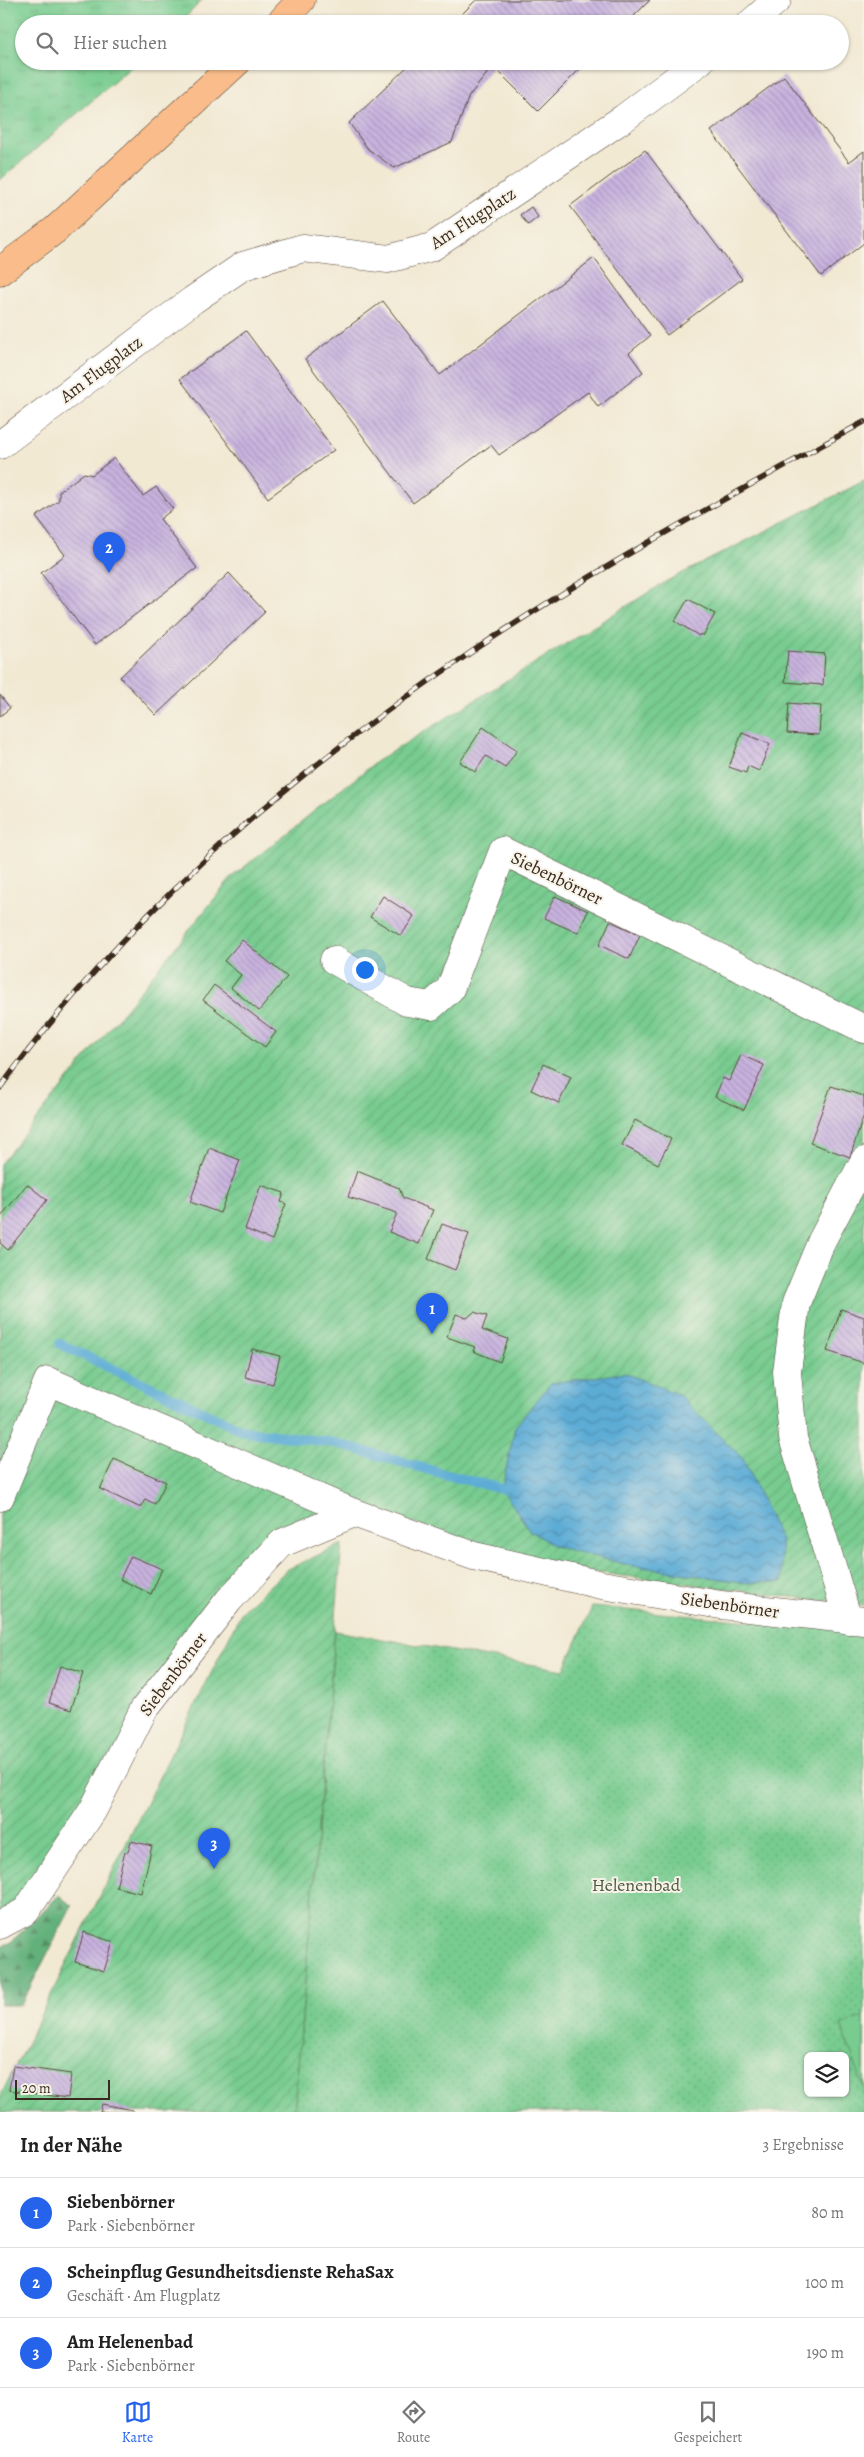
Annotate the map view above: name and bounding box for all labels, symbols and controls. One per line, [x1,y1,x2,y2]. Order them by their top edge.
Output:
search box [15,15,849,70]
icon: search [33,29,61,57]
text: Hier suchen [73,30,167,56]
street label: Am Flugplatz [425,181,520,255]
street label: Am Flugplatz [54,330,147,409]
pin: 2 [93,532,125,573]
street label: Siebenbörner [507,845,607,911]
your location [352,957,378,983]
pin: 1 [416,1293,448,1334]
street label: Siebenbörner [679,1586,781,1624]
street label: Siebenbörner [134,1627,213,1721]
pin: 3 [198,1828,230,1869]
park label: Helenenbad [592,1873,681,1897]
map controls [804,2052,849,2097]
button: layers [804,2052,849,2097]
scale bar [15,2077,110,2100]
text: 20 m [22,2079,51,2098]
text: In der Nähe [20,2131,122,2159]
text: 3 Ergebnisse [762,2134,844,2156]
text: Siebenbörner [67,2189,175,2215]
text: 1 [33,2202,39,2224]
text: 80 m [811,2202,844,2224]
text: Park · Siebenbörner [67,2215,195,2237]
text: Scheinpflug Gesundheitsdienste RehaSax [67,2259,394,2285]
text: 2 [32,2272,40,2294]
text: 100 m [805,2272,844,2294]
text: Geschäft · Am Flugplatz [67,2285,220,2307]
text: Am Helenenbad [67,2329,193,2355]
text: 3 [33,2342,39,2364]
text: 190 m [806,2342,844,2364]
text: Park · Siebenbörner [67,2355,195,2377]
tab: Karte [122,2398,153,2447]
tab: Route [397,2398,430,2447]
tab: Gespeichert [674,2398,742,2447]

